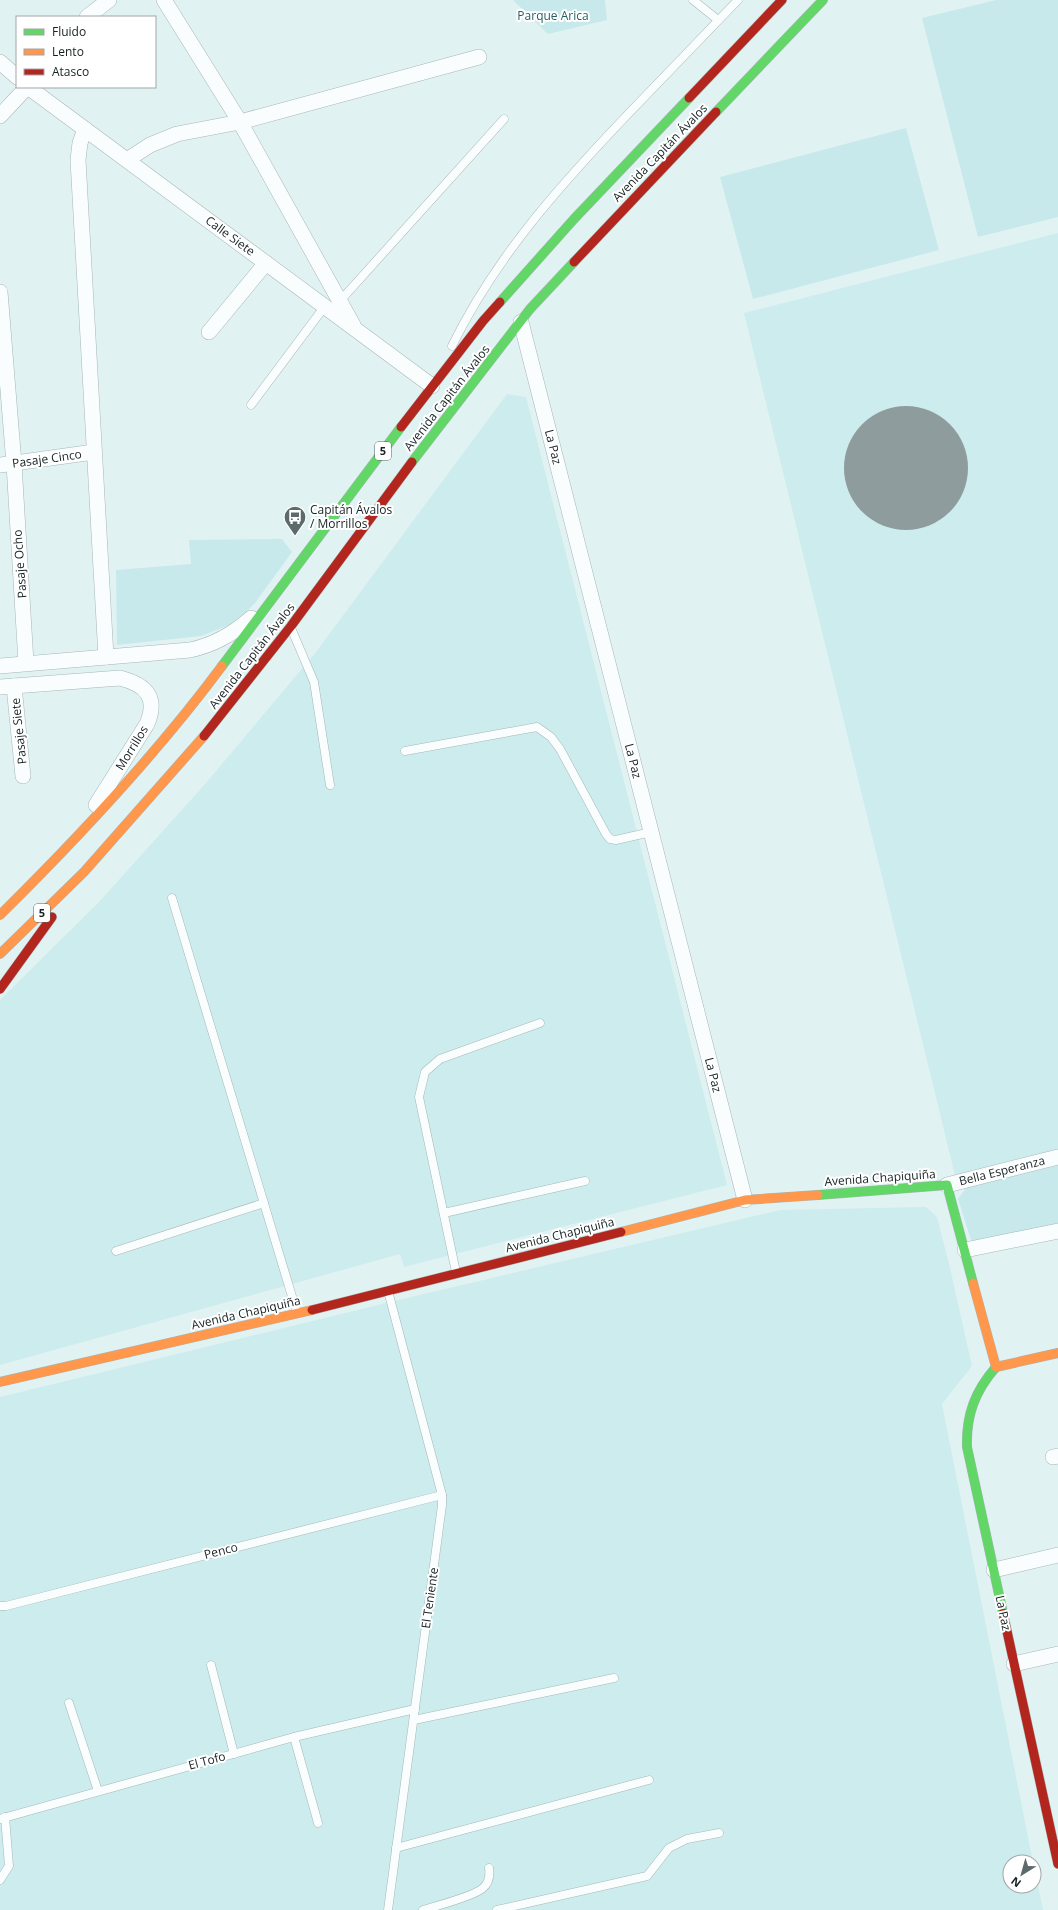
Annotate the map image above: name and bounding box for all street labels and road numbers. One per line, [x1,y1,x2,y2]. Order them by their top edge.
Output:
street label: Avenida Capitán Ávalos [608,100,711,205]
street label: Calle Siete [202,212,259,260]
street label: Avenida Capitán Ávalos [400,341,494,454]
street label: La Paz [541,428,566,467]
road number: 5 [375,442,391,460]
street label: Pasaje Cinco [11,445,83,472]
street label: Pasaje Ocho [9,529,30,599]
street label: Avenida Capitán Ávalos [205,599,299,712]
street label: Pasaje Siete [7,697,30,765]
street label: Morrillos [111,722,152,773]
street label: La Paz [621,742,646,781]
road number: 5 [34,904,50,922]
street label: La Paz [701,1056,726,1095]
street label: Bella Esperanza [957,1152,1047,1189]
street label: Avenida Chapiquiña [824,1165,936,1190]
street label: Avenida Chapiquiña [504,1213,616,1256]
street label: Avenida Chapiquiña [190,1292,302,1333]
street label: Penco [202,1538,240,1563]
street label: El Teniente [417,1566,442,1630]
street label: La Paz [991,1594,1016,1632]
street label: El Tofo [186,1747,227,1774]

